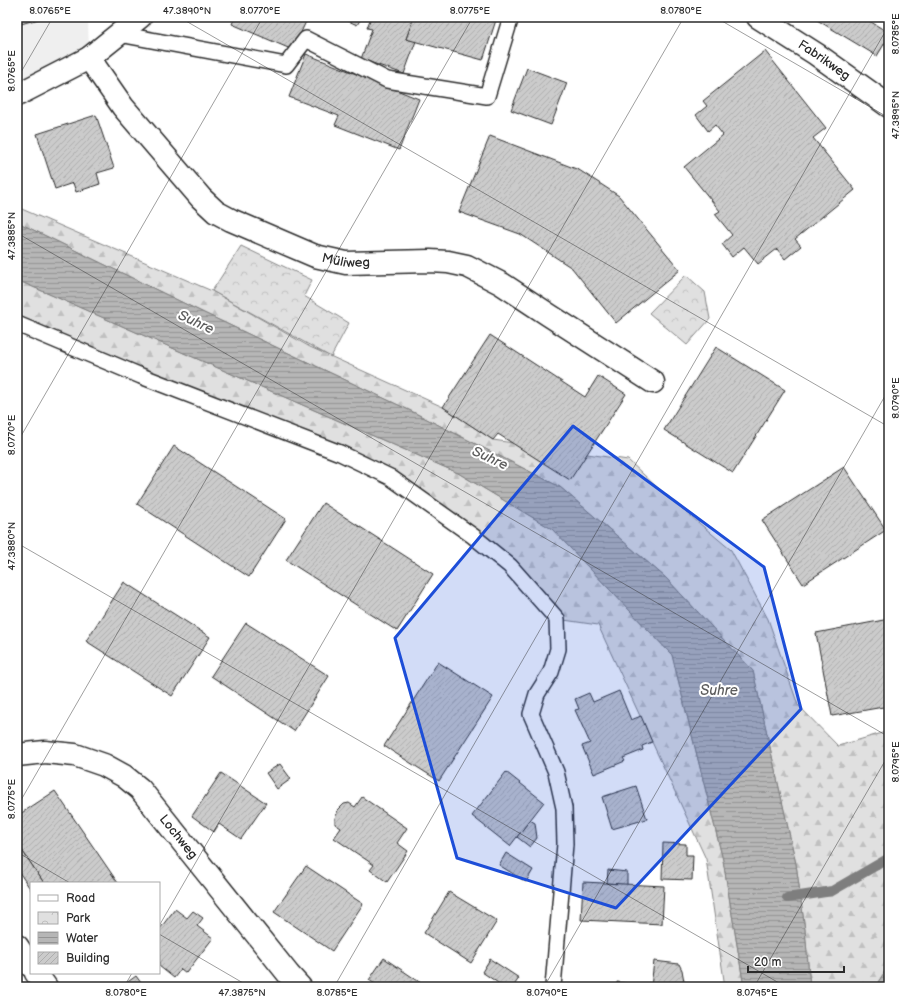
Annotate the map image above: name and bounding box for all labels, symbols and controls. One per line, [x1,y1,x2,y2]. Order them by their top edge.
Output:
text: 8.0765°E [29,5,71,17]
text: 47.3890°N [163,5,211,17]
text: 8.0770°E [240,5,281,17]
text: 8.0775°E [450,5,491,17]
text: 8.0780°E [660,5,702,17]
text: 8.0785°E [890,13,902,55]
street label: Fabrikweg [795,37,853,84]
text: 8.0765°E [6,50,18,92]
text: 47.3895°N [890,91,902,139]
text: 47.3885°N [6,212,18,260]
street label: Müliweg [320,250,370,271]
water label: Suhre [175,306,217,338]
text: 8.0790°E [890,377,902,419]
text: 8.0770°E [6,414,18,455]
water label: Suhre [469,442,511,474]
text: 47.3880°N [6,522,18,570]
water label: Suhre [700,682,738,699]
text: 8.0795°E [890,741,902,783]
text: 8.0775°E [6,778,18,819]
street label: Lochweg [156,812,201,862]
legend [30,882,160,974]
text: Road [66,891,95,906]
text: Park [66,911,90,926]
text: Water [66,931,98,946]
scale bar [748,948,844,974]
text: Building [66,951,110,966]
text: 20 m [754,955,781,970]
text: 8.0780°E [105,987,147,999]
text: 47.3875°N [218,987,266,999]
text: 8.0785°E [316,987,358,999]
text: 8.0790°E [526,987,568,999]
text: 8.0795°E [736,987,778,999]

